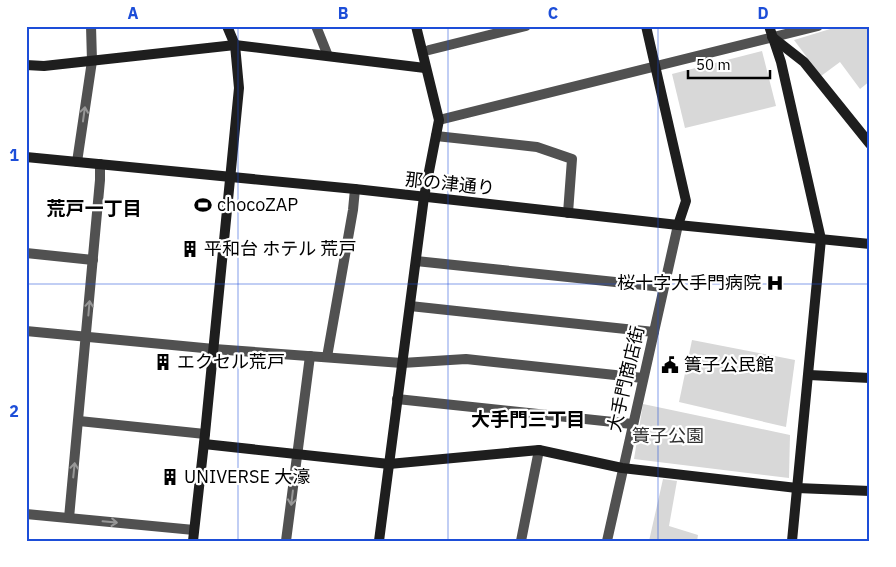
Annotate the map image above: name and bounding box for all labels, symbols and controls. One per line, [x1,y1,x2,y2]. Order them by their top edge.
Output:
text: A [128,3,139,23]
text: B [338,3,349,23]
text: C [548,3,558,23]
text: D [757,3,769,23]
scale bar [688,48,771,80]
text: 50 m [696,55,731,74]
one-way arrow [80,106,90,122]
text: 1 [9,145,19,165]
street label: 那の津通り [404,167,496,200]
place label: chocoZAP [217,193,298,216]
sports icon: chocoZAP [193,195,213,215]
district label: 荒戸一丁目 [46,196,142,220]
place label: 平和台 ホテル 荒戸 [204,237,357,260]
building icon: 平和台 ホテル 荒戸 [180,239,200,259]
place label: 桜十字大手門病院 [617,271,761,294]
hospital icon: 桜十字大手門病院 [765,273,785,293]
one-way arrow [84,300,94,316]
street label: 大手門商店街 [602,324,649,434]
place label: エクセル荒戸 [177,350,285,373]
building icon: エクセル荒戸 [153,352,173,372]
place label: 簀子公民館 [684,353,774,376]
public building icon: 簀子公民館 [660,355,680,375]
text: 2 [9,401,19,421]
district label: 大手門三丁目 [471,407,585,431]
park label: 簀子公園 [632,424,704,447]
one-way arrow [69,462,79,478]
place label: UNIVERSE 大濠 [184,465,310,488]
building icon: UNIVERSE 大濠 [160,467,180,487]
one-way arrow [287,489,297,505]
one-way arrow [101,517,117,527]

